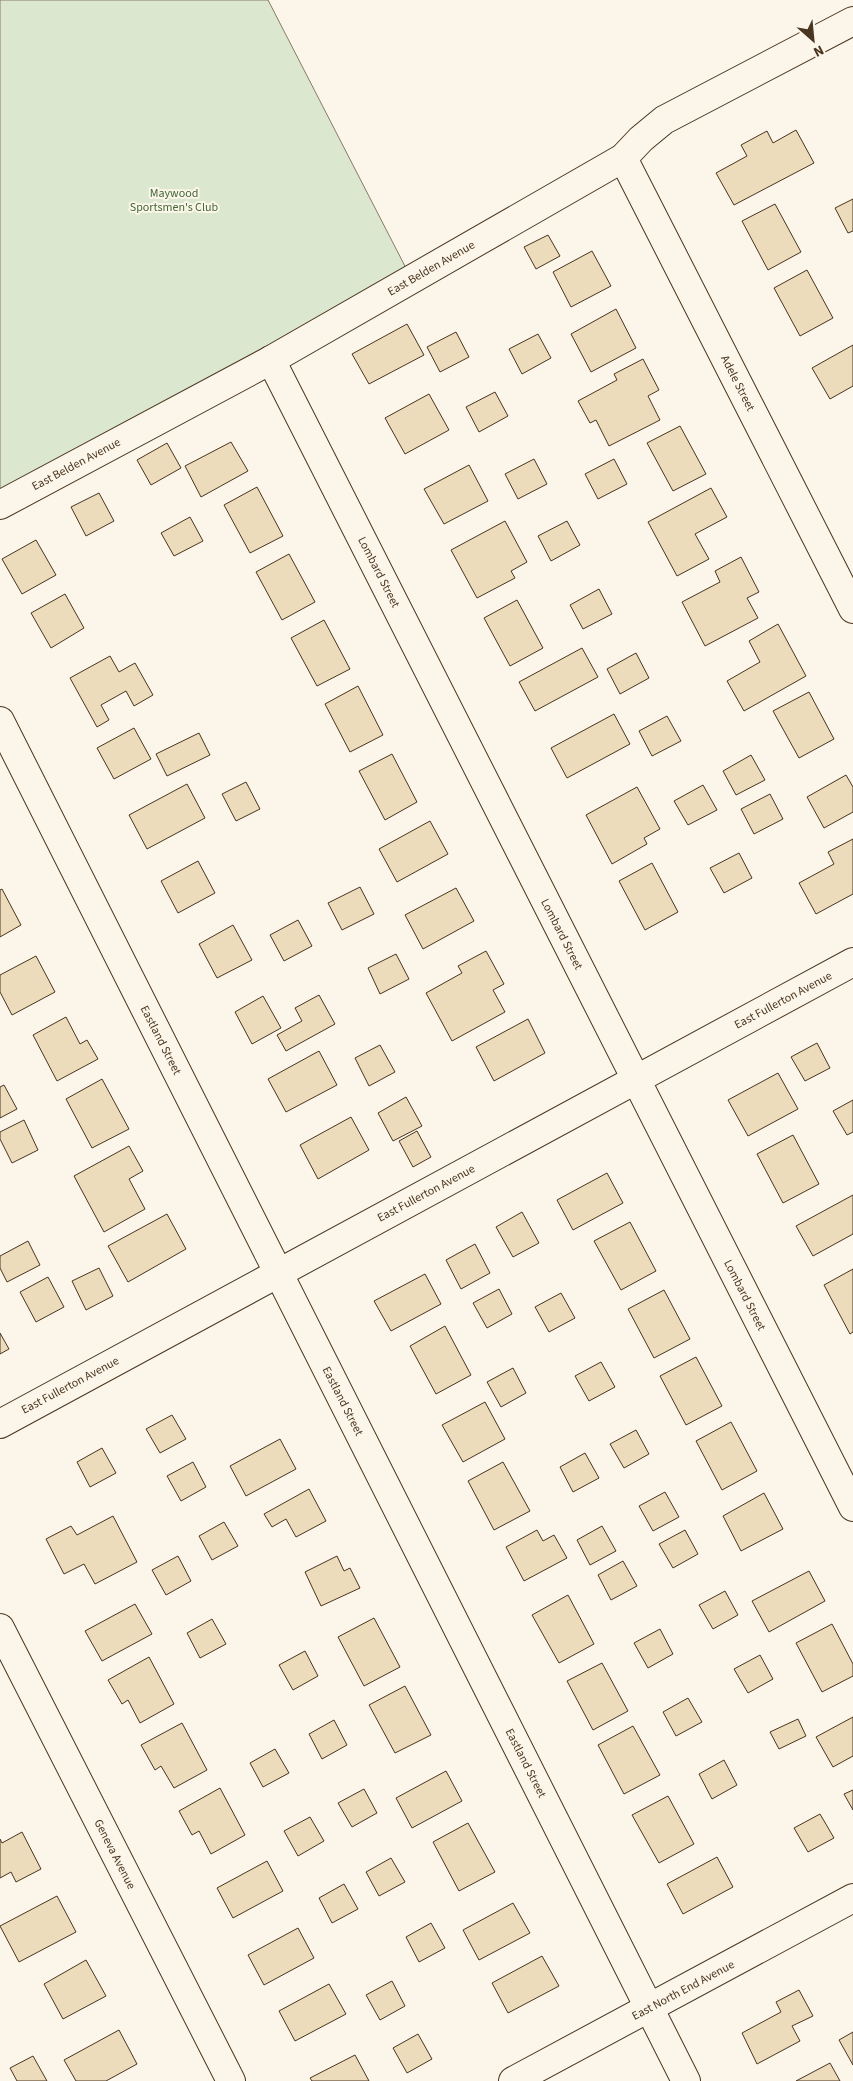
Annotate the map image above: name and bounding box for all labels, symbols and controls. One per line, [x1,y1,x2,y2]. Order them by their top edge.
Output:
north arrow [788,15,838,65]
text: N [810,40,827,62]
park label: Maywood Sportsmen's Club [130,185,219,216]
street label: East Belden Avenue [384,236,478,300]
street label: Adele Street [716,352,759,414]
street label: East Belden Avenue [29,434,124,495]
street label: Lombard Street [353,534,404,611]
street label: Lombard Street [536,896,587,973]
street label: East Fullerton Avenue [731,967,835,1033]
street label: Eastland Street [136,1003,185,1078]
street label: East Fullerton Avenue [374,1160,478,1226]
street label: Lombard Street [719,1257,770,1334]
street label: East Fullerton Avenue [18,1352,122,1418]
street label: Eastland Street [318,1364,367,1439]
street label: Eastland Street [501,1726,550,1801]
street label: Geneva Avenue [90,1816,140,1892]
street label: East North End Avenue [629,1956,738,2025]

